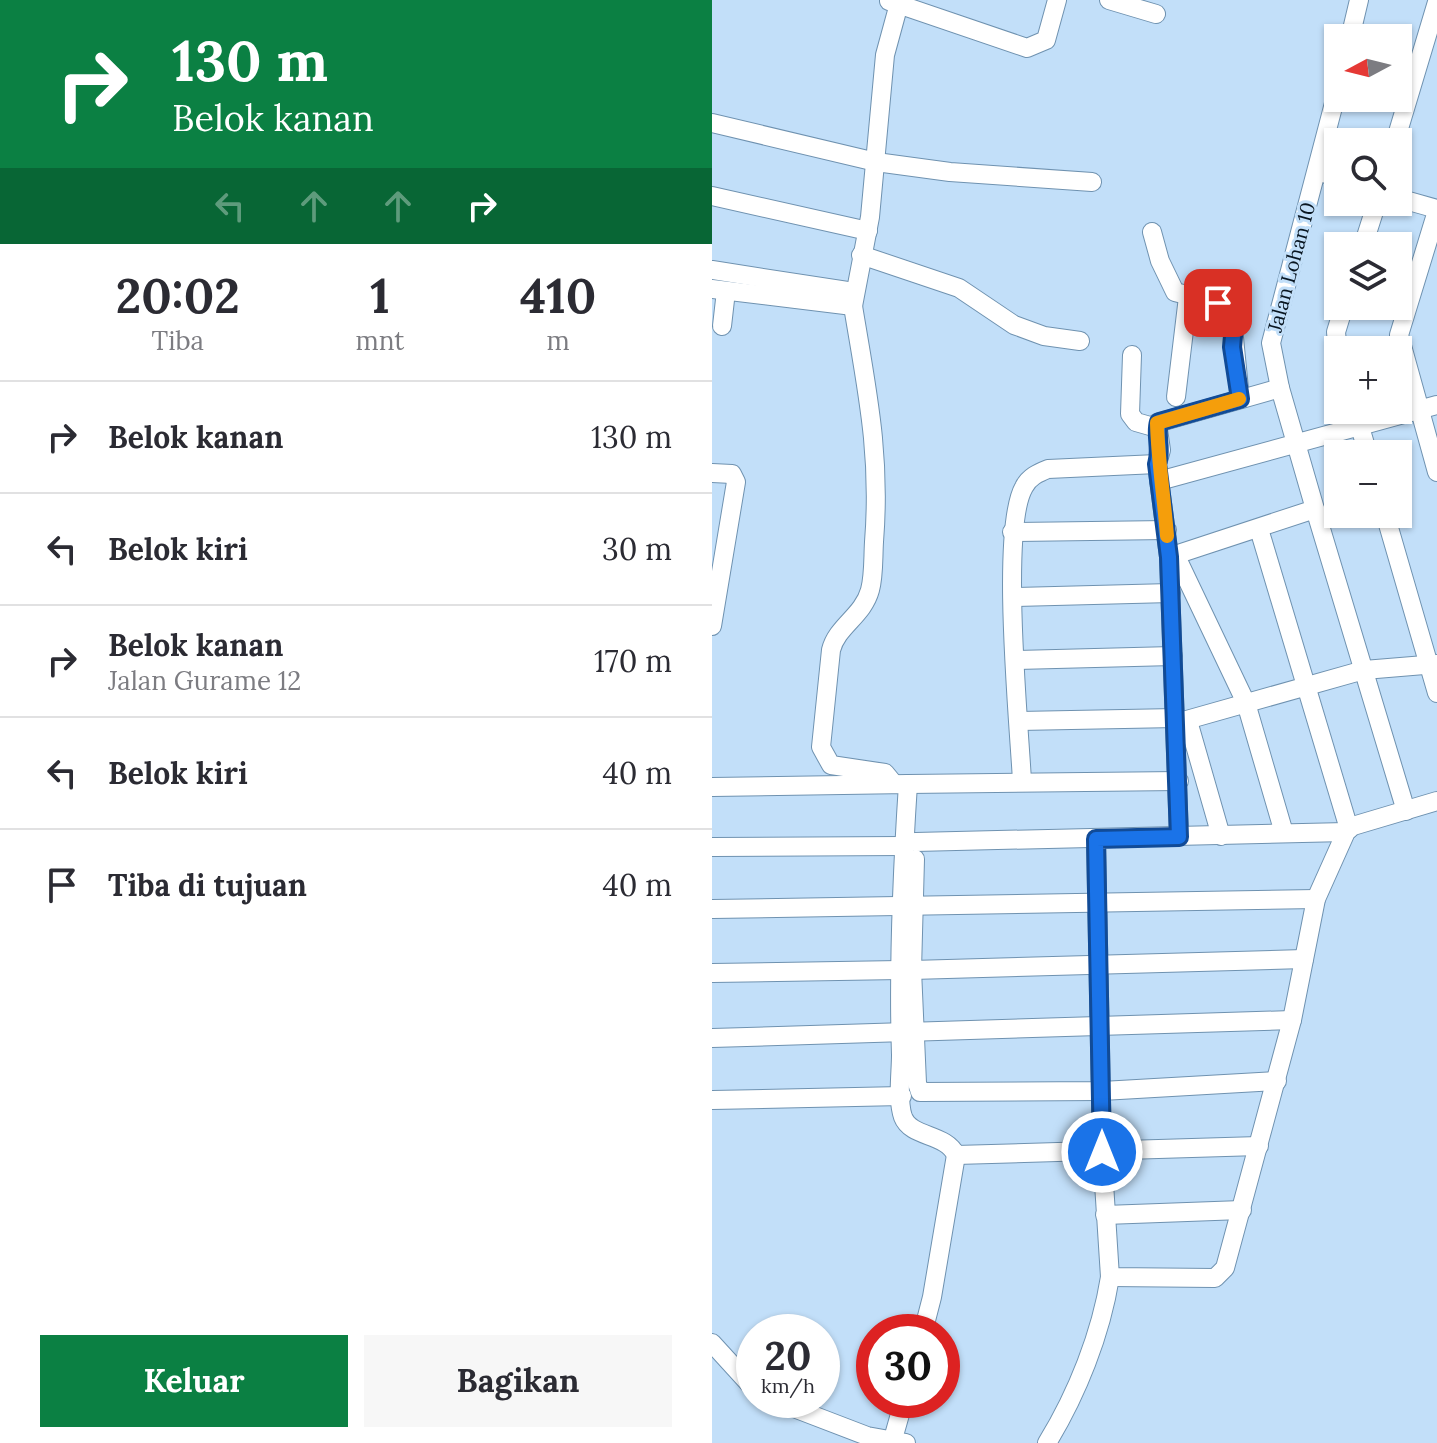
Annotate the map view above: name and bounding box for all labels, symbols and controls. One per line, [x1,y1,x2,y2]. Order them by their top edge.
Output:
north arrow [1324,24,1412,112]
map controls [1324,24,1412,528]
text: 130 m [172,25,328,96]
icon: right [40,32,144,136]
text: Belok kanan [172,95,374,141]
button: search [1324,128,1412,216]
icon: left [208,184,252,228]
icon: ahead [292,184,336,228]
icon: ahead [376,184,420,228]
icon: right [460,184,504,228]
street label: Jalan Lohan 10 [1261,199,1320,336]
button: layers [1324,232,1412,320]
text: 20:02 [116,265,240,326]
text: 1 [370,265,390,326]
text: 410 [520,265,596,326]
pin [1184,269,1252,337]
icon: arrive [1196,281,1240,325]
text: Tiba [152,324,204,357]
text: mnt [356,324,404,357]
text: m [547,324,570,357]
button: + [1324,336,1412,424]
icon: right [40,415,84,459]
text: Belok kanan [108,418,283,456]
text: 130 m [591,418,672,456]
button: − [1324,440,1412,528]
icon: left [40,527,84,571]
text: Belok kiri [108,530,248,568]
text: 30 m [602,530,672,568]
text: Belok kanan [108,626,283,664]
icon: right [40,639,84,683]
text: 170 m [594,642,672,680]
text: Jalan Gurame 12 [108,664,301,697]
icon: left [40,751,84,795]
text: Belok kiri [108,754,248,792]
text: 40 m [602,754,672,792]
icon: arrive [40,863,84,907]
text: Tiba di tujuan [108,866,307,904]
text: 40 m [602,866,672,904]
position arrow [1060,1110,1144,1194]
speed limit sign: 30 [856,1314,960,1418]
text: 20 [765,1330,811,1381]
button: Keluar [40,1335,348,1427]
button: Bagikan [364,1335,672,1427]
text: km/h [761,1373,815,1398]

